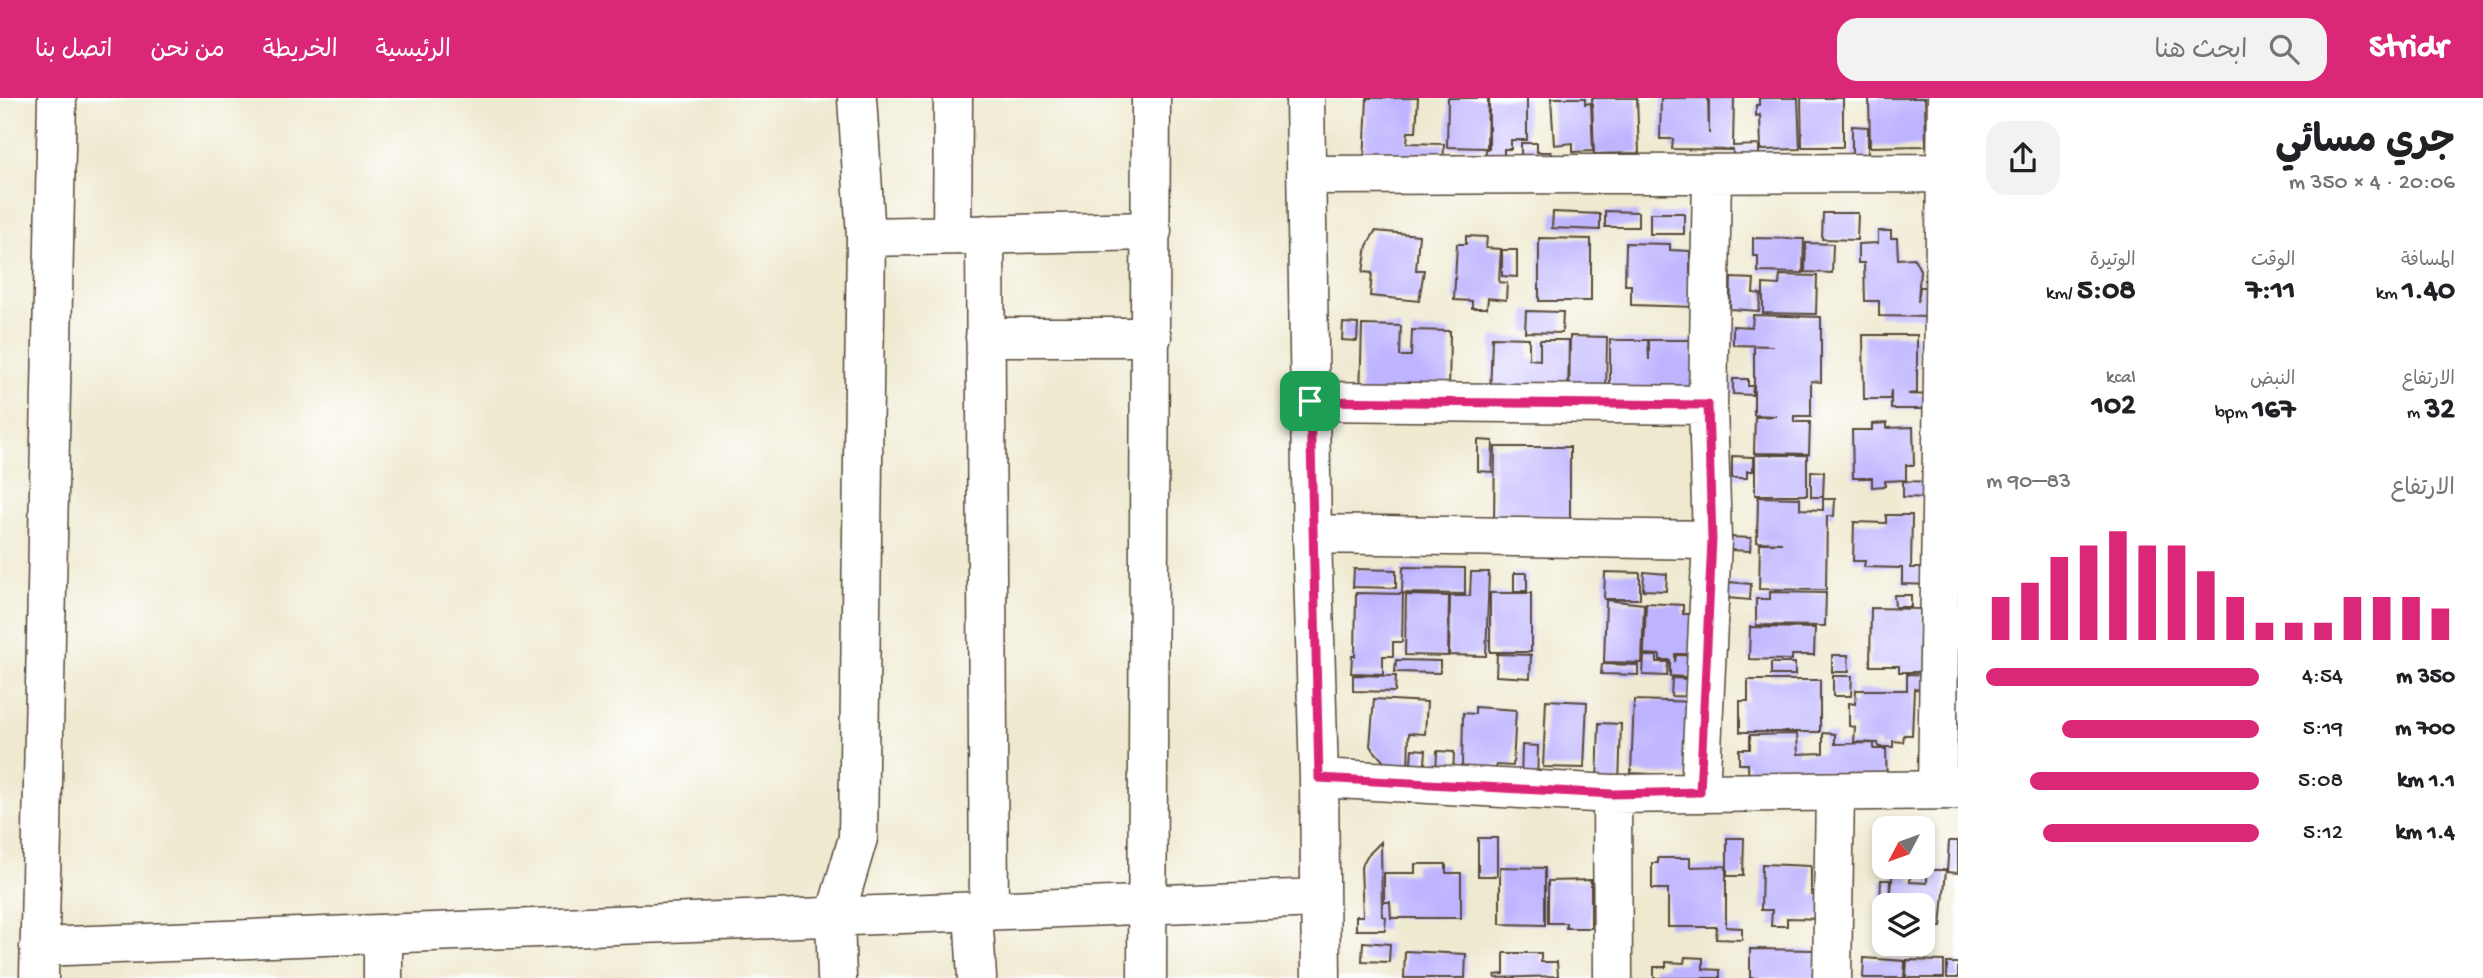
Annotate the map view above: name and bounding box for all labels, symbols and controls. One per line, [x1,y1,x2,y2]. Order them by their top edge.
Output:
search box [1837,18,2327,81]
icon: search [2265,30,2303,68]
text: Stridr [2369,30,2448,68]
text: اتصل بنا [35,37,112,66]
text: من نحن [150,37,225,66]
text: الخريطة [263,37,338,66]
text: الرئيسية [376,37,451,66]
text: ابحث هنا [2154,37,2247,68]
button: share [1986,121,2060,195]
text: جري مسائي [2275,122,2455,166]
text: 20:06 · 4 × 350 m [2289,170,2455,197]
text: الوتيرة [2090,250,2136,273]
text: الوقت [2251,250,2295,273]
text: المسافة [2401,250,2455,273]
text: 5:08 [2077,275,2136,310]
text: 7:11 [2246,275,2295,310]
text: 1.40 [2402,275,2455,310]
text: /km [2046,283,2077,306]
text: km [2376,283,2402,306]
text: kcal [2106,367,2136,390]
text: النبض [2250,369,2295,392]
text: الارتفاع [2402,369,2455,392]
pin [1280,371,1340,431]
icon: arrive [1291,382,1329,420]
text: 102 [2092,390,2136,425]
text: 167 [2252,394,2295,429]
text: 32 [2425,394,2455,429]
text: bpm [2215,402,2252,425]
text: m [2407,402,2425,425]
text: 83–90 m [1986,469,2071,496]
text: الارتفاع [2391,476,2455,503]
text: 4:54 [2302,664,2343,691]
text: 350 m [2396,664,2455,691]
text: 5:19 [2303,716,2343,743]
text: 700 m [2395,716,2455,743]
text: 5:08 [2298,768,2343,795]
text: 1.1 km [2397,768,2455,795]
north arrow [1872,816,1936,878]
map controls [1872,816,1935,956]
text: 5:12 [2303,820,2343,847]
text: 1.4 km [2396,820,2455,847]
button: layers [1872,893,1935,956]

